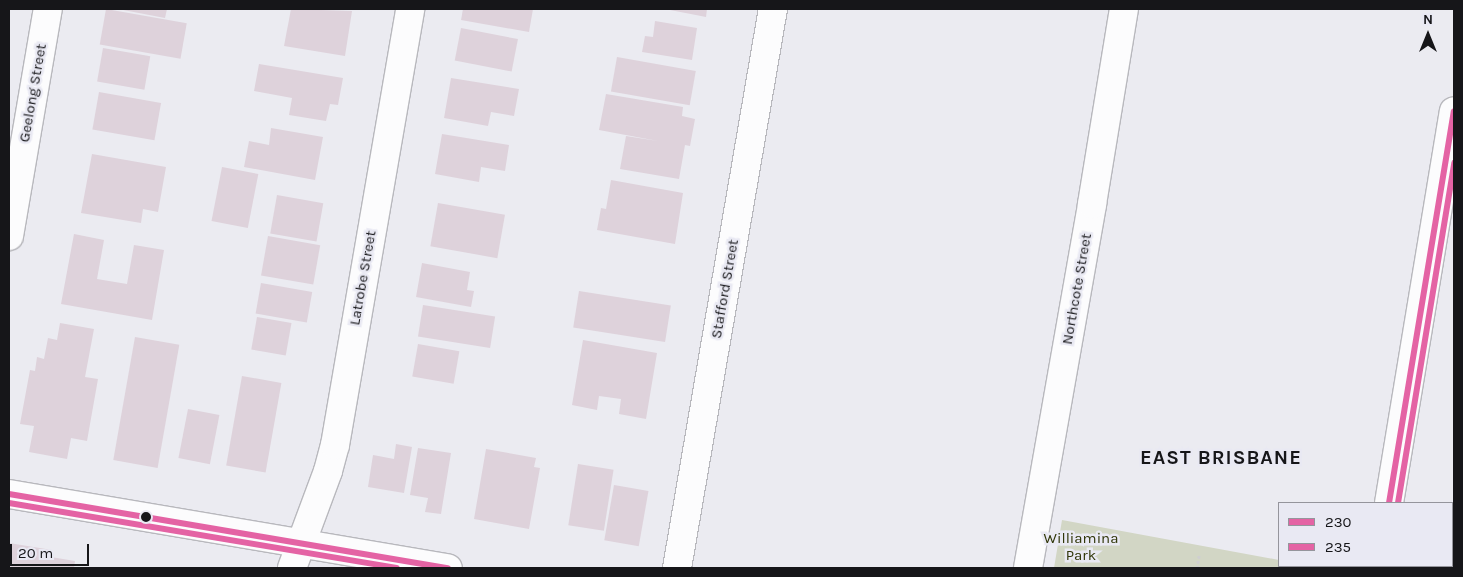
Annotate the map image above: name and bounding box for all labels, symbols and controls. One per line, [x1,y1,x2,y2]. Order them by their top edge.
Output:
north arrow [1403,10,1453,60]
text: N [1423,11,1433,28]
street label: Geelong Street [15,42,51,144]
street label: Latrobe Street [346,229,380,327]
street label: Northcote Street [1058,232,1096,346]
street label: Stafford Street [707,238,743,340]
district label: EAST BRISBANE [1138,445,1304,469]
legend [1278,502,1453,567]
unlabelled marker [141,512,151,522]
text: 230 [1325,513,1351,531]
park label: Williamina Park [1044,529,1118,564]
scale bar [12,534,91,566]
text: 235 [1325,538,1351,556]
text: 20 m [18,544,53,562]

